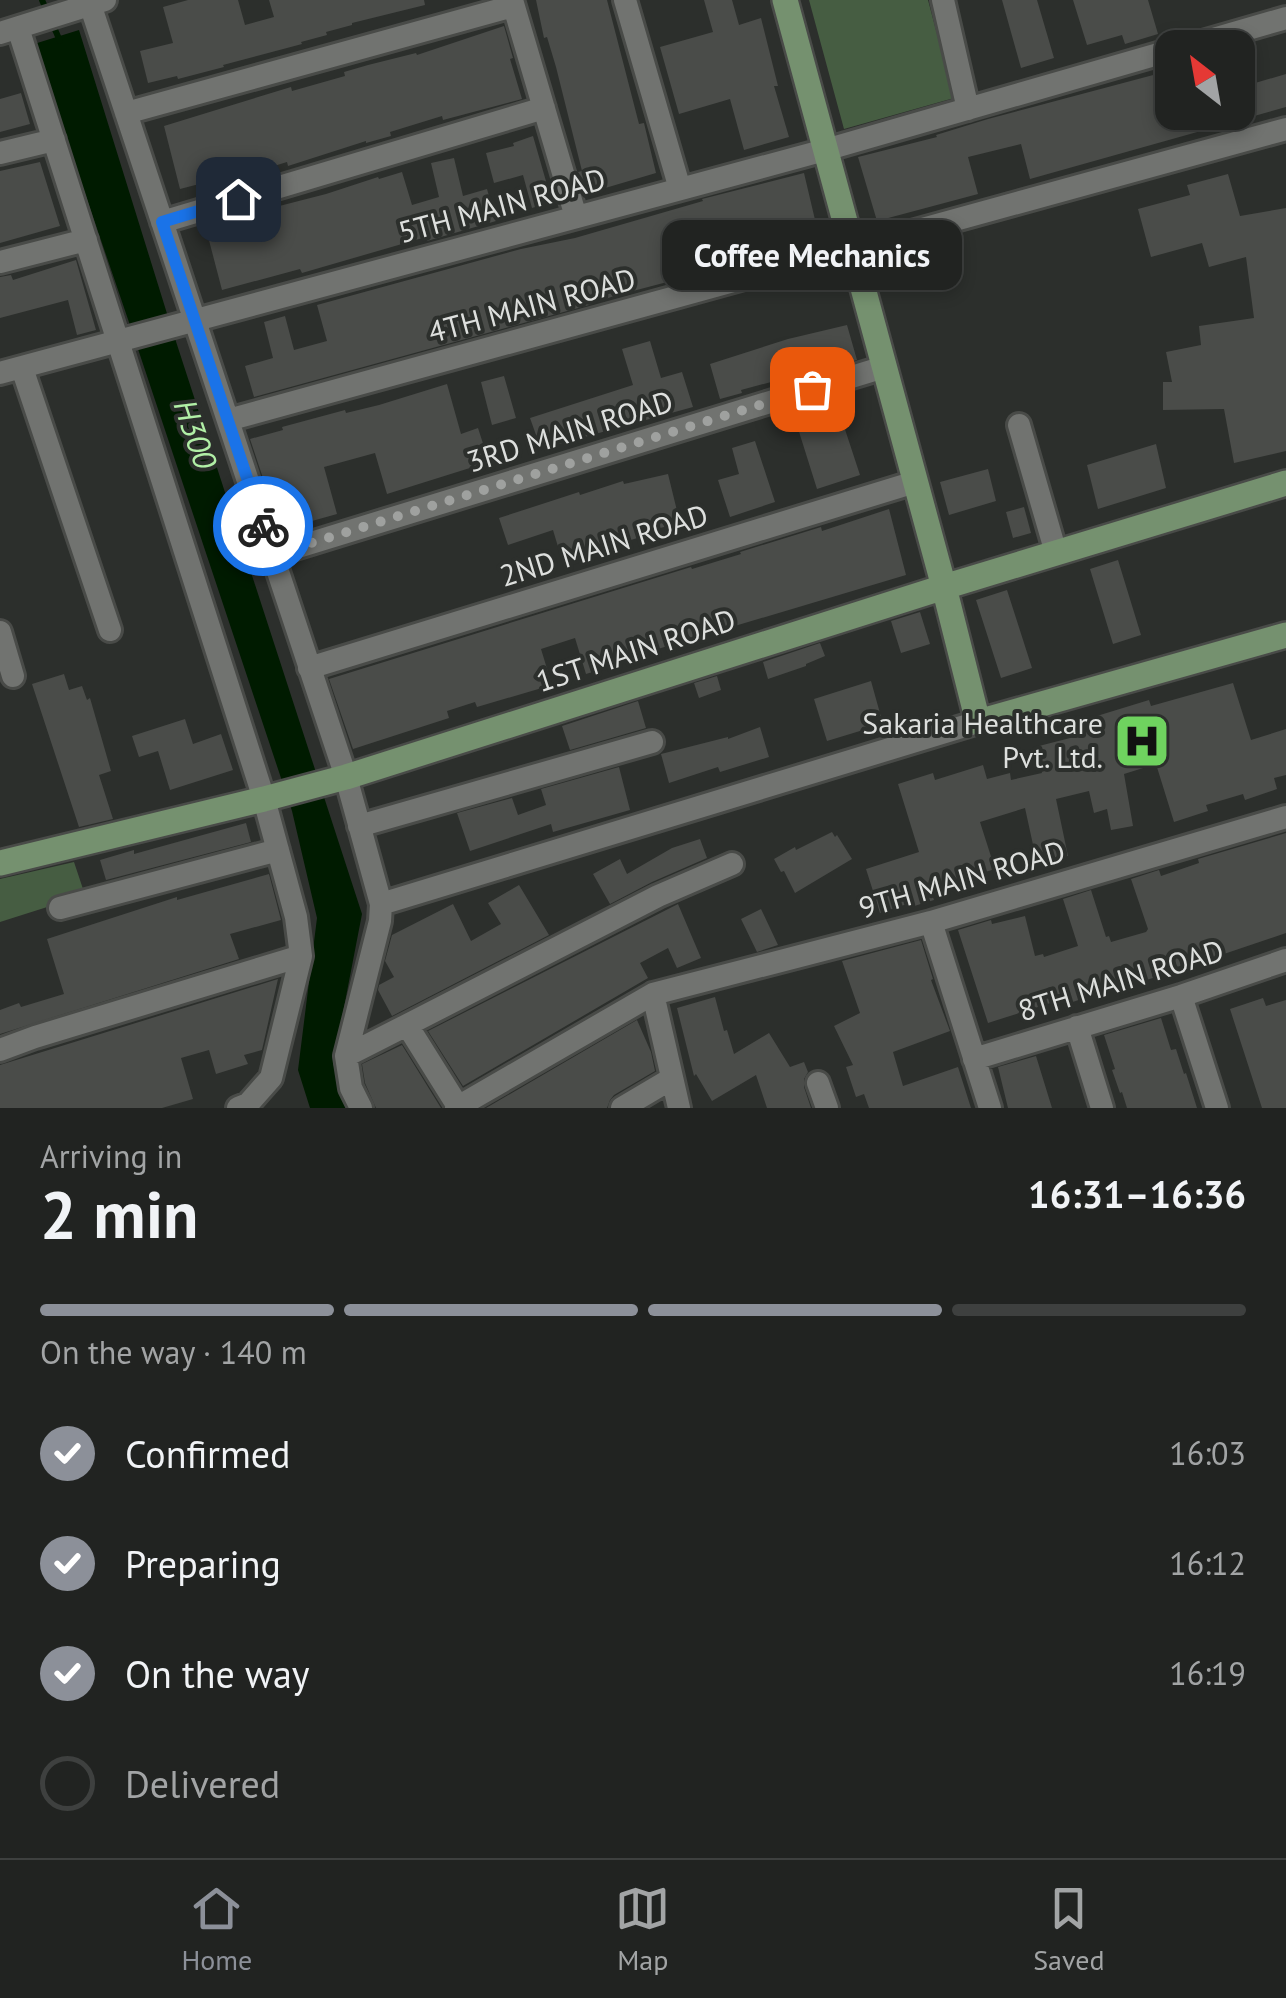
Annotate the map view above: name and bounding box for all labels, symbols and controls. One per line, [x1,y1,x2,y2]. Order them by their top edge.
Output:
north arrow [1155,30,1255,130]
map controls [1155,30,1255,130]
pin [196,157,281,242]
street label: 5TH MAIN ROAD [394,158,609,251]
icon: home [211,172,266,227]
callout: Coffee Mechanics [662,219,962,289]
text: Coffee Mechanics [694,234,930,276]
street label: 4TH MAIN ROAD [424,258,639,351]
pin [770,347,855,432]
icon: bag [785,362,840,417]
street label: 3RD MAIN ROAD [462,381,677,480]
water label: H300 [165,394,228,475]
courier [213,476,313,576]
street label: 2ND MAIN ROAD [495,494,712,595]
icon: bike [236,499,291,554]
street label: 1ST MAIN ROAD [531,599,740,700]
place label: Sakaria Healthcare Pvt. Ltd. [862,703,1103,776]
hospital icon: Sakaria Healthcare Pvt. Ltd. [1112,711,1172,771]
street label: 9TH MAIN ROAD [854,830,1069,927]
street label: 8TH MAIN ROAD [1013,930,1228,1029]
text: Arriving in [40,1135,182,1177]
text: 16:31–16:36 [1028,1169,1246,1218]
text: 2 min [40,1172,199,1256]
text: On the way · 140 m [40,1331,307,1373]
icon: check [40,1426,95,1481]
text: Confirmed [125,1429,291,1478]
text: 16:03 [1169,1432,1246,1474]
icon: check [40,1536,95,1591]
text: Preparing [125,1539,281,1588]
text: 16:12 [1169,1542,1246,1584]
icon: check [40,1646,95,1701]
text: On the way [125,1649,310,1698]
text: 16:19 [1169,1652,1246,1694]
text: Delivered [125,1759,280,1808]
tab: Home [181,1881,252,1978]
tab: Map [615,1881,670,1978]
tab: Saved [1033,1881,1104,1978]

